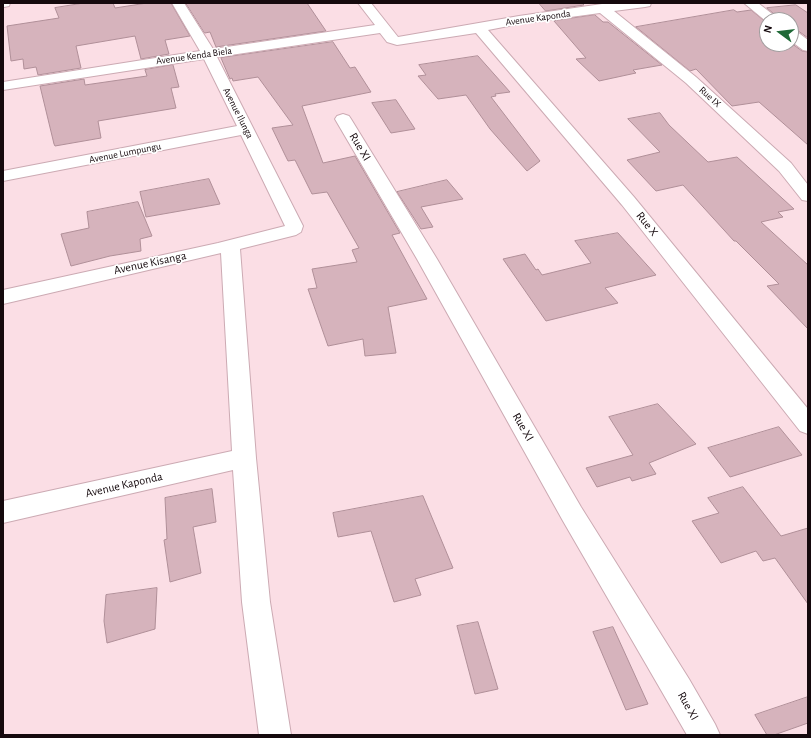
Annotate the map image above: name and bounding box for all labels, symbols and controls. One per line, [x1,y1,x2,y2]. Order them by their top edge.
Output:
street label: Avenue Kaponda [505,7,571,29]
north arrow [759,12,799,52]
text: N [762,24,774,34]
street label: Avenue Kenda Biela [155,45,233,67]
street label: Rue IX [697,84,723,110]
street label: Avenue Ilunga [220,86,256,140]
street label: Rue XI [346,130,374,164]
street label: Avenue Lumpungu [88,140,162,166]
street label: Rue X [633,209,661,239]
street label: Avenue Kisanga [112,248,188,278]
street label: Rue XI [509,410,537,444]
street label: Avenue Kaponda [84,469,164,501]
street label: Rue XI [674,689,702,723]

